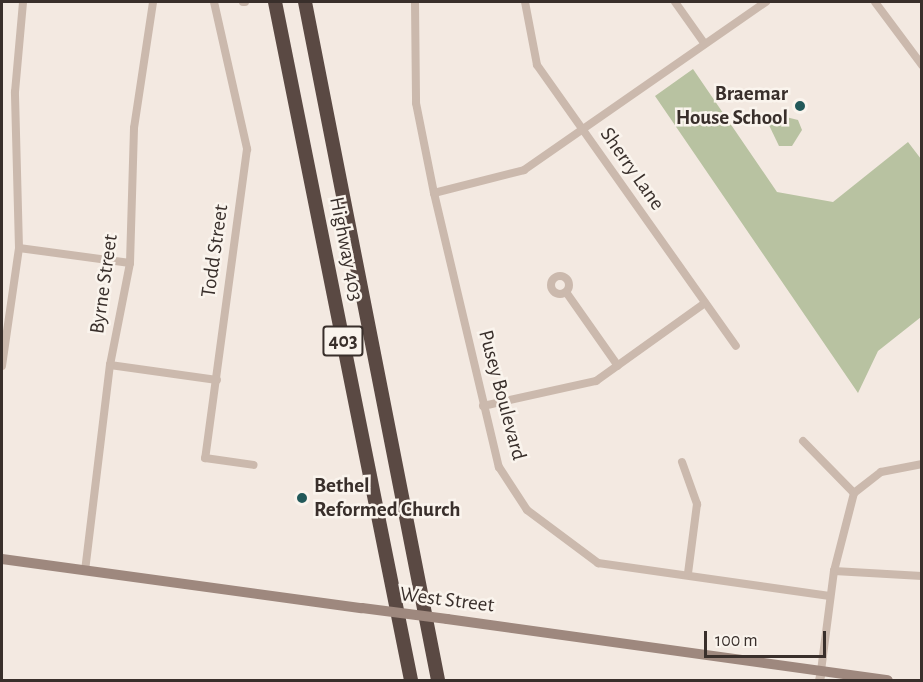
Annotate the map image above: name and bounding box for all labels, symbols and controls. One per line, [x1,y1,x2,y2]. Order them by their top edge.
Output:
place label: Braemar House School [676,81,788,131]
marker: Braemar House School [793,99,807,113]
street label: Sherry Lane [594,123,670,215]
street label: Highway 403 [324,195,368,303]
street label: Todd Street [196,203,234,299]
street label: Byrne Street [85,233,123,335]
road number: 403 [322,324,364,358]
street label: Pusey Boulevard [473,327,531,463]
place label: Bethel Reformed Church [314,473,460,523]
marker: Bethel Reformed Church [295,491,309,505]
street label: West Street [398,582,496,618]
scale bar [707,619,828,657]
text: 100 m [715,632,758,650]

